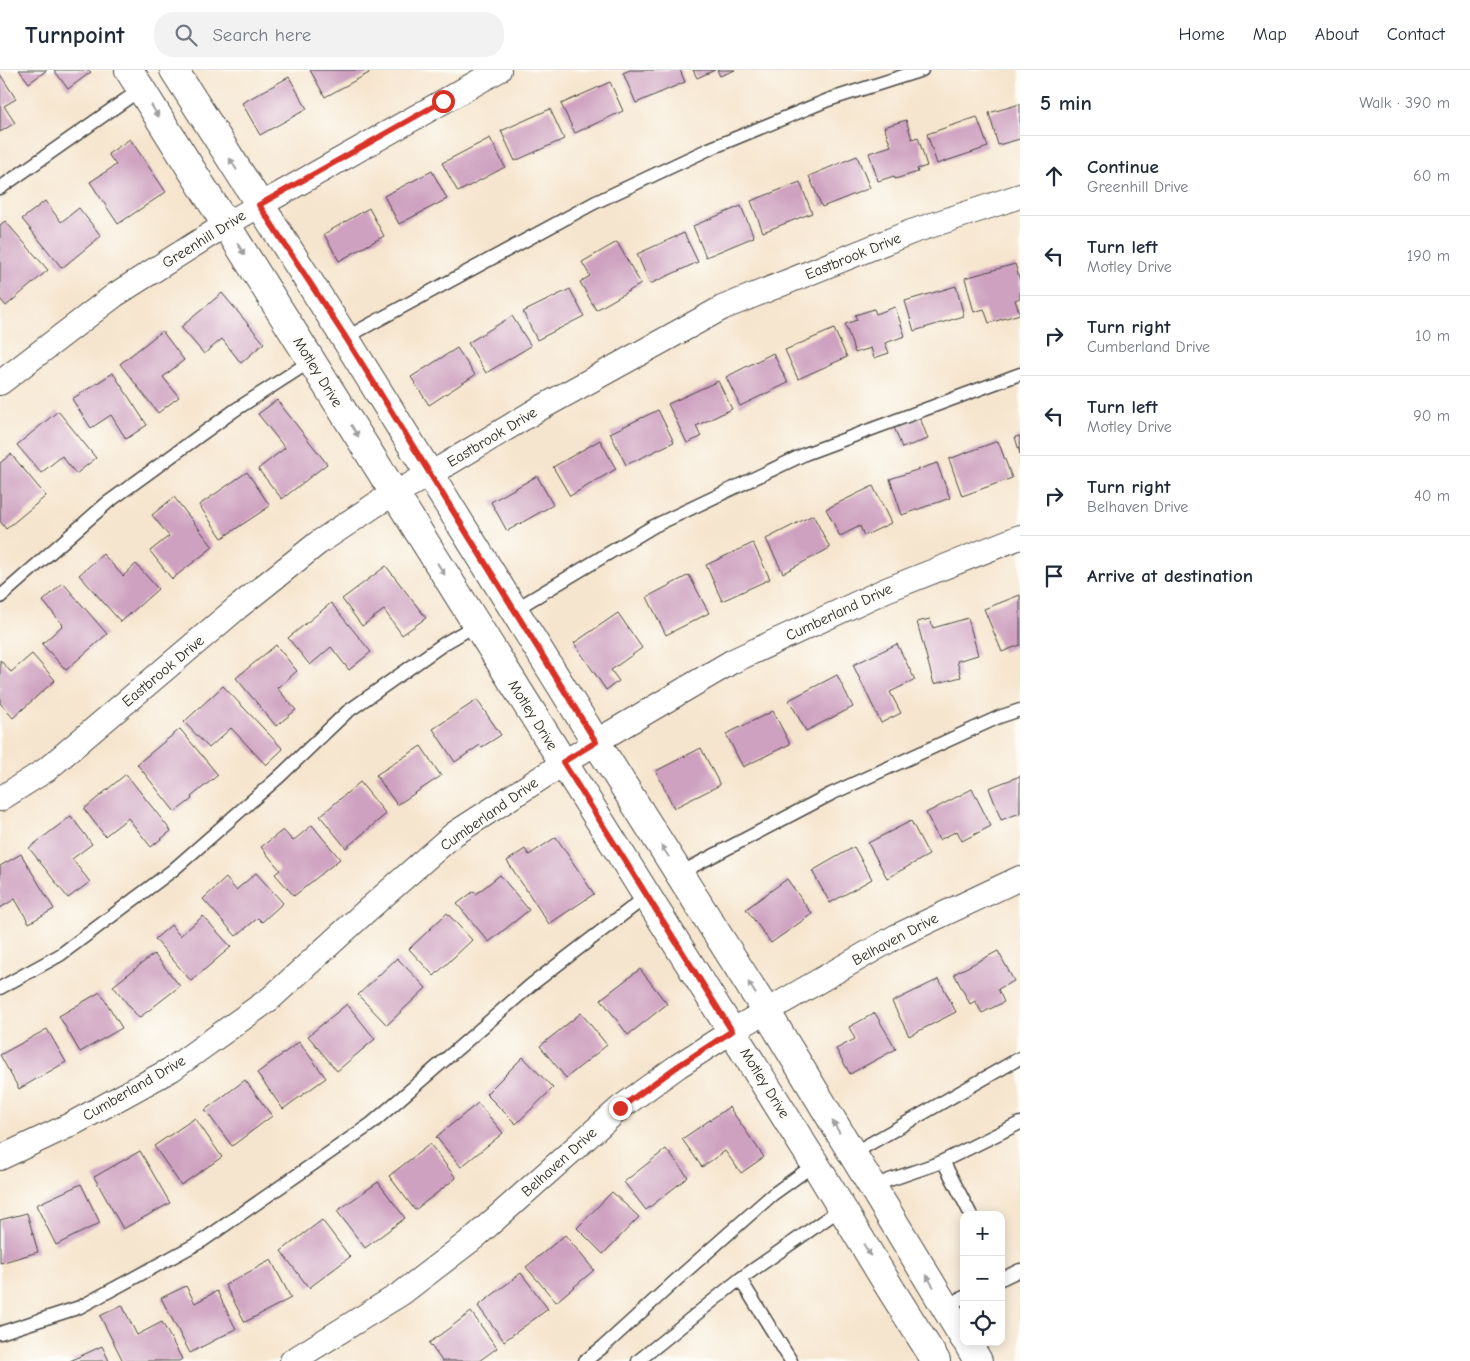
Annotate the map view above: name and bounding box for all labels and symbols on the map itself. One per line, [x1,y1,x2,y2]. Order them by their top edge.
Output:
route start [432,90,455,113]
one-way arrow [150,105,159,118]
one-way arrow [229,157,238,170]
street label: Greenhill Drive [159,206,249,272]
street label: Eastbrook Drive [803,228,904,283]
one-way arrow [236,243,245,256]
street label: Motley Drive [289,334,347,411]
street label: Eastbrook Drive [444,403,541,471]
one-way arrow [350,425,359,438]
one-way arrow [437,562,446,576]
street label: Cumberland Drive [783,579,896,645]
street label: Eastbrook Drive [118,631,208,711]
street label: Motley Drive [504,677,562,754]
street label: Cumberland Drive [437,773,542,854]
one-way arrow [660,844,670,857]
street label: Belhaven Drive [849,909,942,969]
one-way arrow [747,982,756,995]
street label: Motley Drive [736,1045,794,1122]
street label: Cumberland Drive [80,1051,189,1125]
route end [609,1097,632,1120]
one-way arrow [832,1120,841,1133]
street label: Belhaven Drive [518,1123,601,1200]
one-way arrow [863,1243,872,1256]
one-way arrow [925,1274,934,1287]

